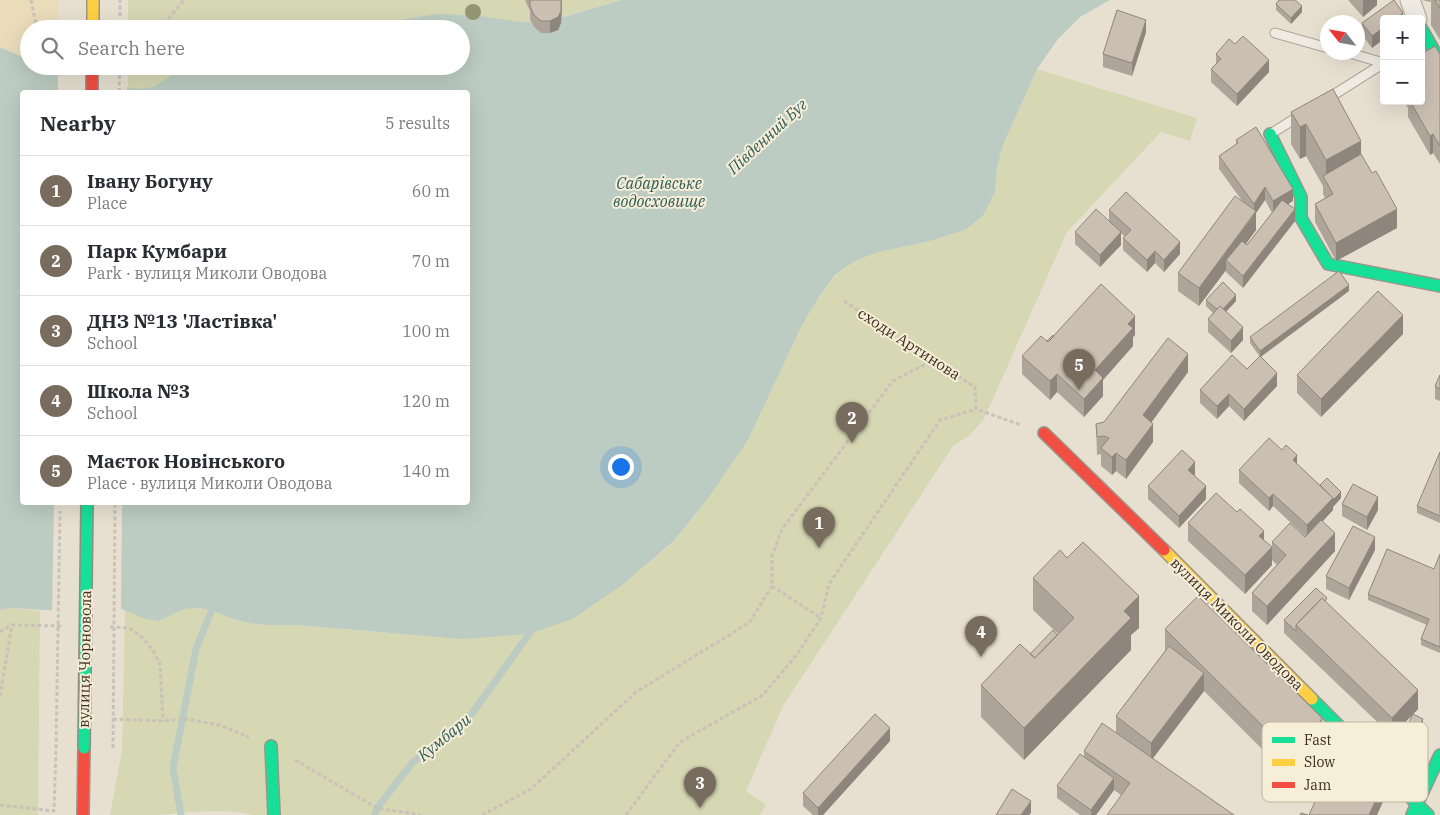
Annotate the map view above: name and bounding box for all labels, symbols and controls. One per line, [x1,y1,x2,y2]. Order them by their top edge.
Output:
north arrow [1320,15,1365,60]
map controls [1380,15,1425,105]
button: + [1380,15,1425,60]
search box [20,20,470,75]
icon: search [38,34,66,62]
text: Search here [78,36,185,60]
button: − [1380,60,1425,105]
water label: Південний Буг [722,94,811,179]
text: Nearby [40,109,116,137]
text: 5 results [385,113,450,133]
text: Івану Богуну [87,169,213,193]
water label: Сабарівське водосховище [613,173,705,211]
text: 1 [51,181,61,201]
text: 60 m [412,181,450,201]
text: Place [87,193,127,213]
text: Парк Кумбари [87,239,227,263]
text: 2 [51,251,61,271]
text: 70 m [412,251,450,271]
text: Park · вулиця Миколи Оводова [87,263,327,283]
street label: сходи Артинова [854,303,964,384]
text: ДНЗ №13 'Ластівка' [87,309,277,333]
text: 3 [51,321,61,341]
text: 100 m [402,321,450,341]
text: School [87,333,138,353]
pin: 5 [1063,349,1095,390]
text: Школа №3 [87,379,190,403]
text: 4 [51,391,61,411]
text: 120 m [402,391,450,411]
pin: 2 [836,402,868,443]
text: School [87,403,138,423]
text: Маєток Новінського [87,449,285,473]
your location [608,454,634,480]
text: 5 [51,461,61,481]
text: 140 m [402,461,450,481]
text: Place · вулиця Миколи Оводова [87,473,333,493]
pin: 1 [803,507,835,548]
street label: вулиця Миколи Оводова [1167,553,1308,694]
street label: вулиця Чорновола [74,590,95,728]
pin: 4 [965,616,997,657]
water label: Кумбари [413,709,475,766]
legend [1262,722,1428,802]
text: Fast [1304,731,1332,749]
text: Slow [1304,753,1335,771]
pin: 3 [684,767,716,808]
text: Jam [1304,776,1331,794]

